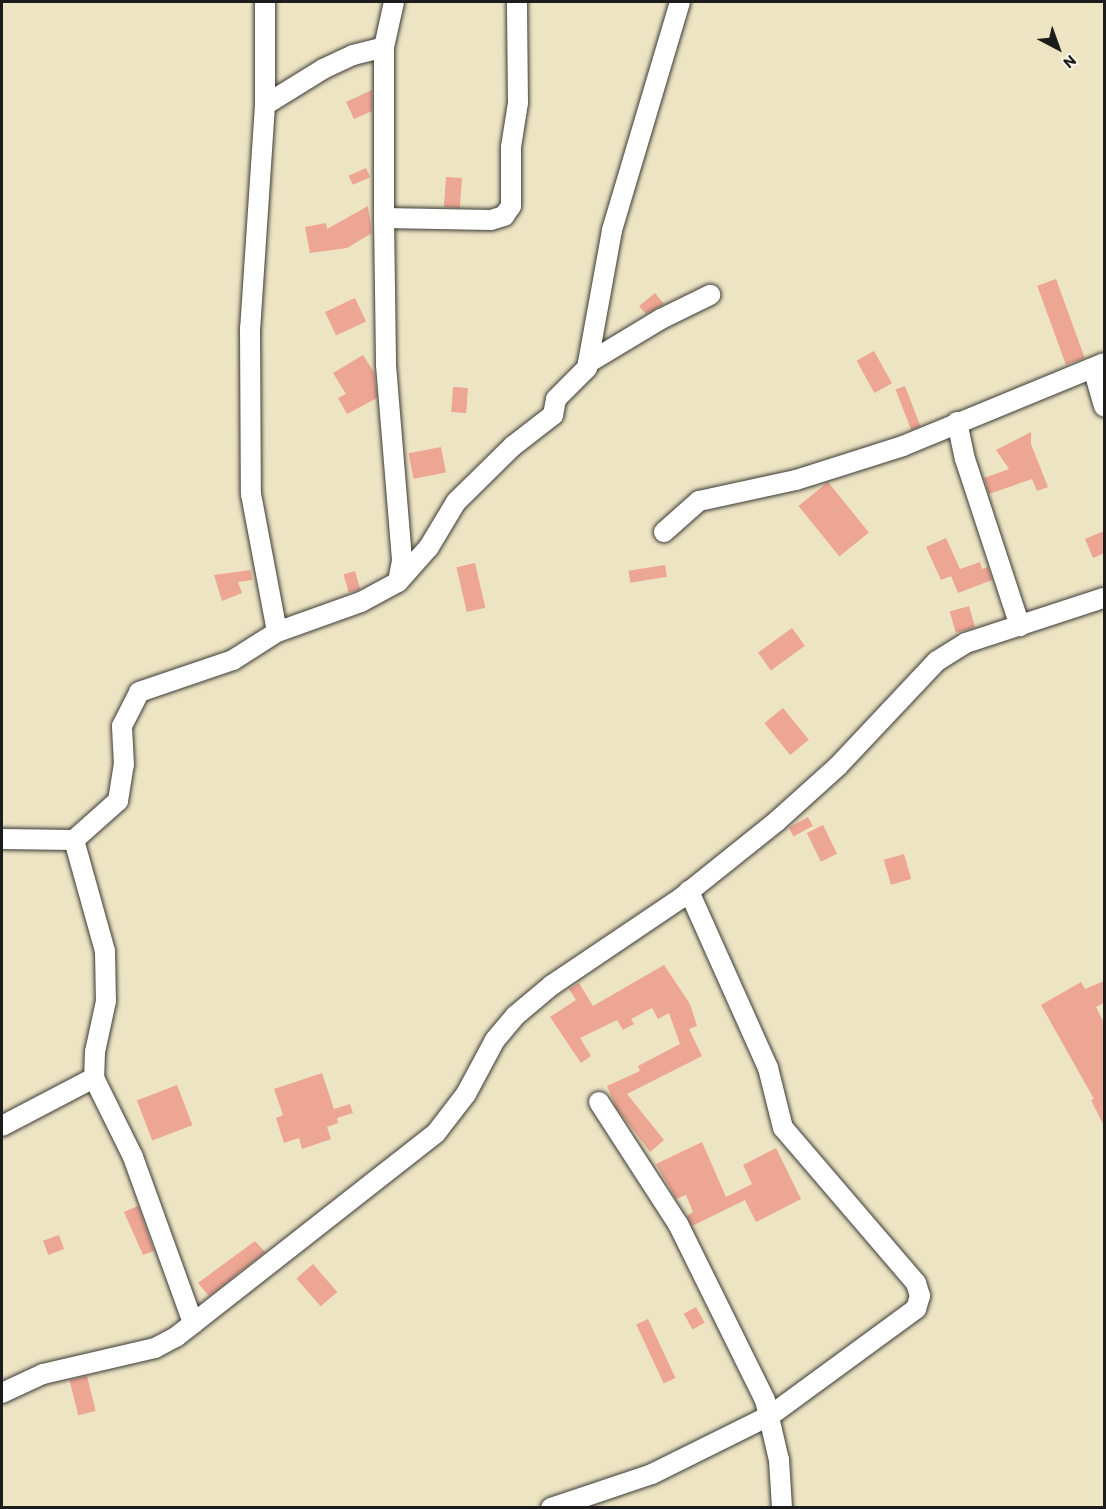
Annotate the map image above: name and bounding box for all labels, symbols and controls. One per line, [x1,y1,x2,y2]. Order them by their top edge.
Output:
north arrow [1028,18,1088,78]
text: N [1060,51,1080,73]

